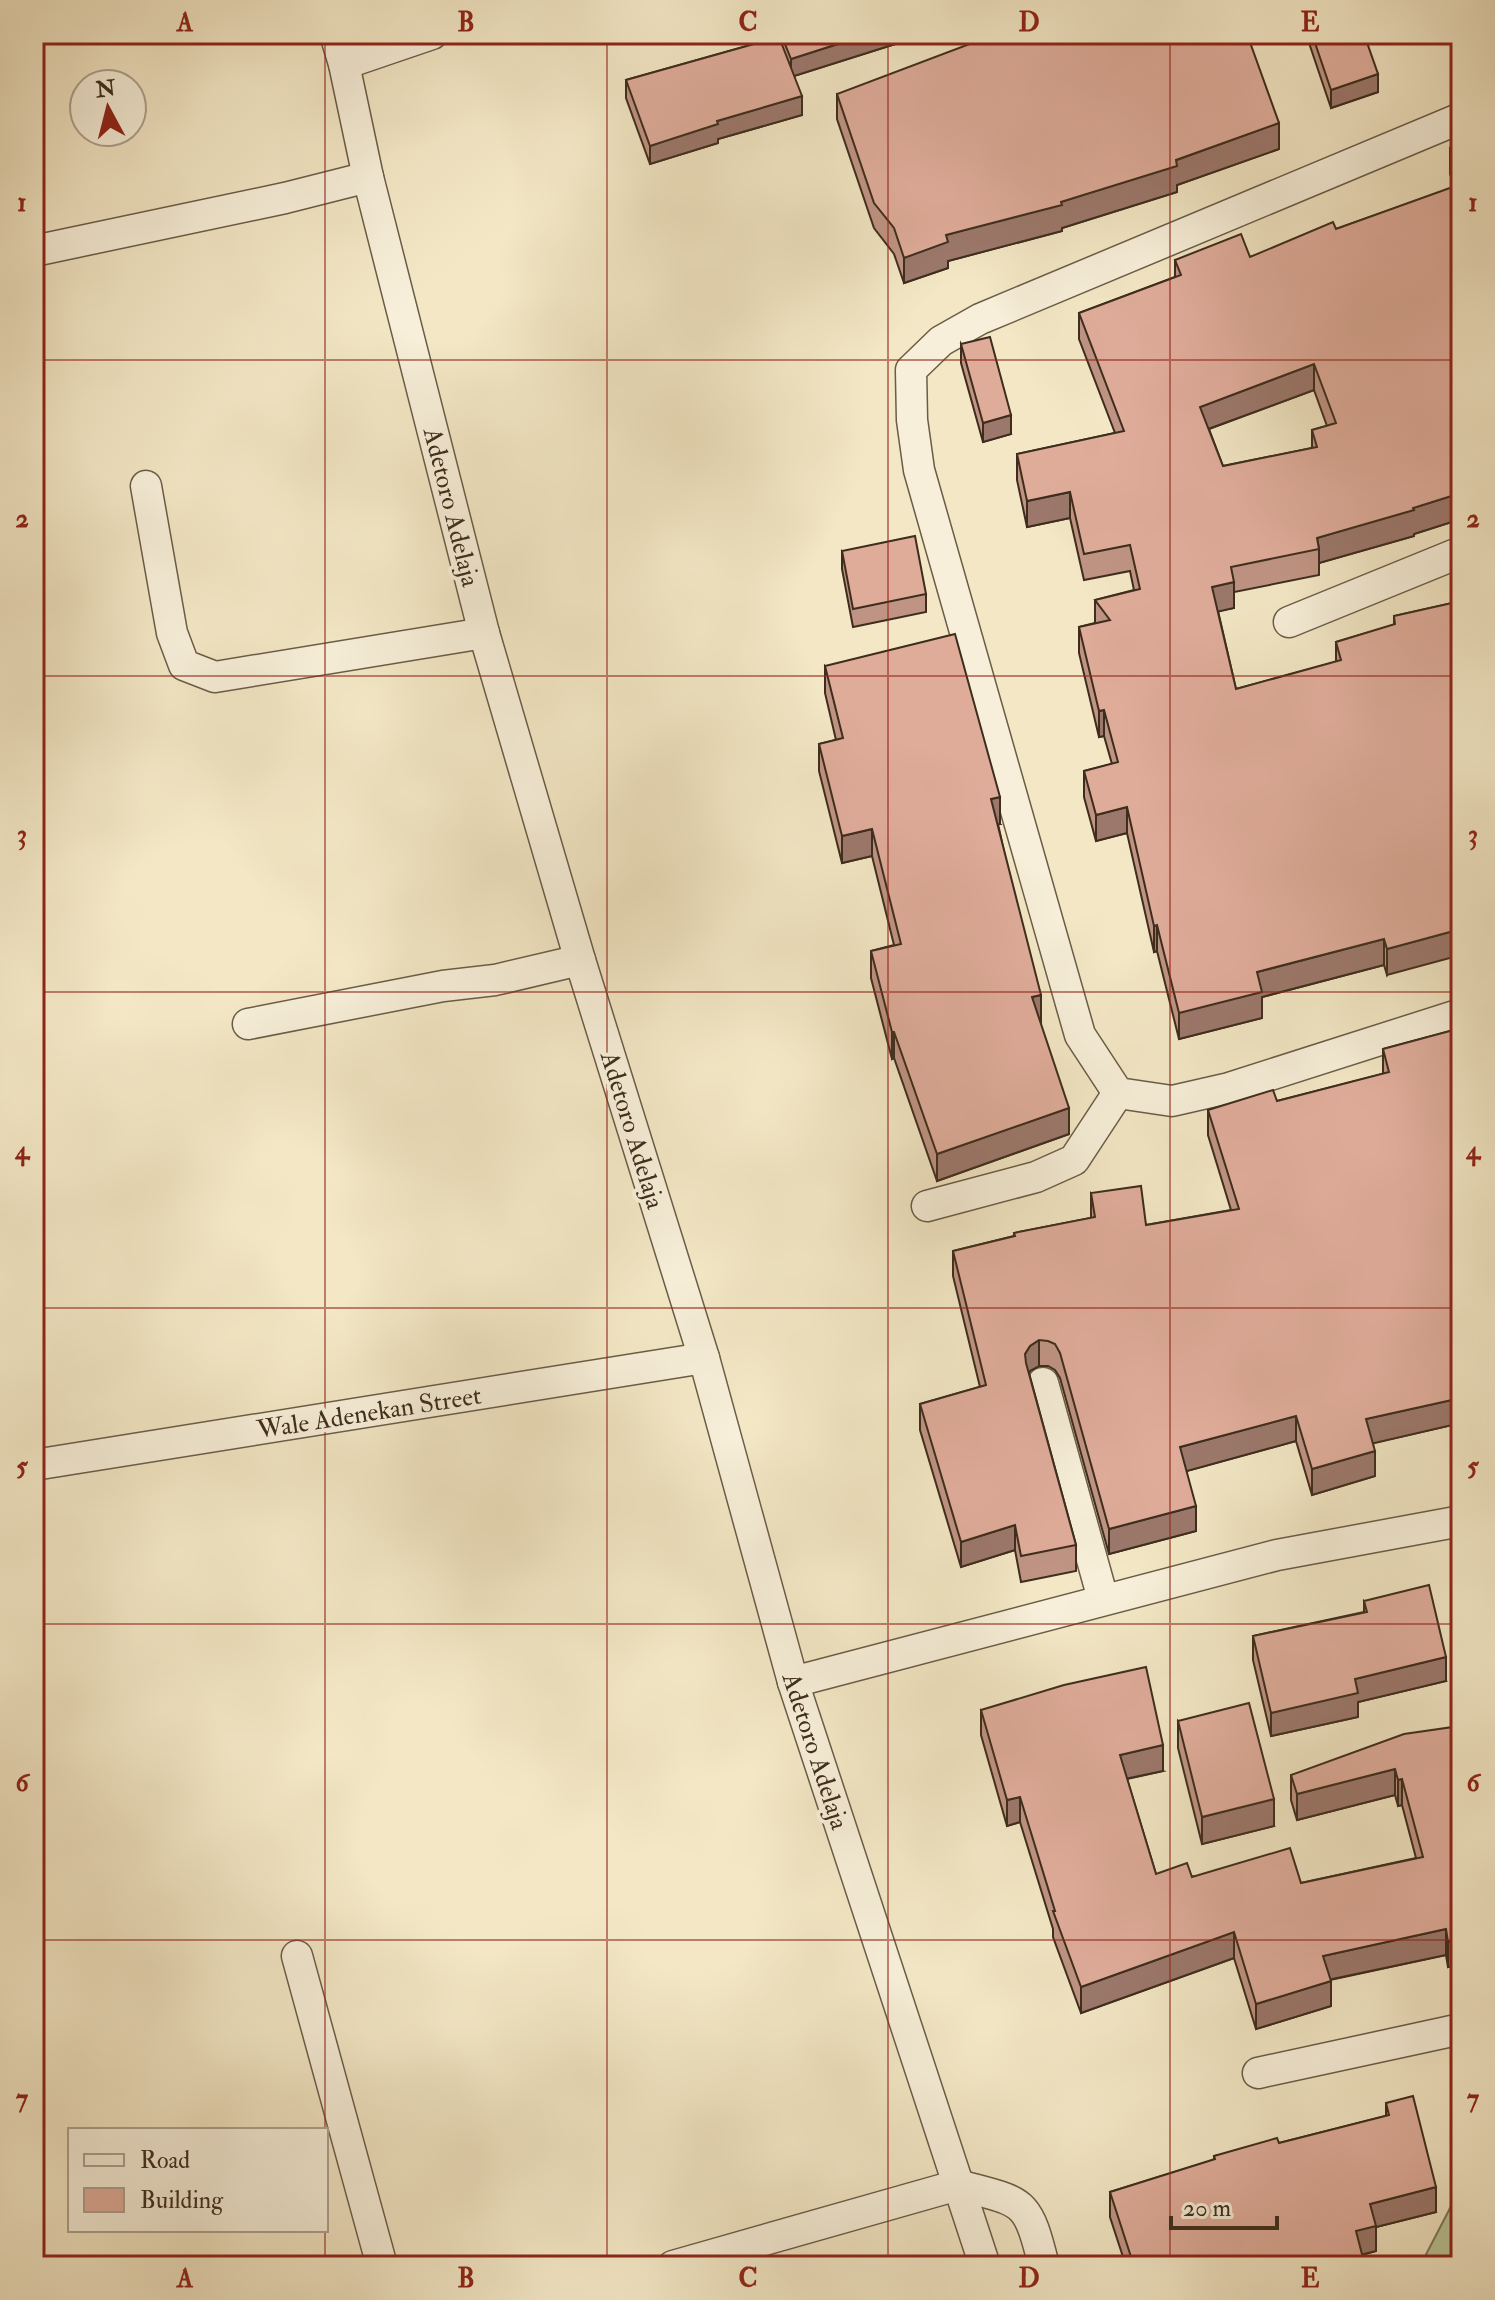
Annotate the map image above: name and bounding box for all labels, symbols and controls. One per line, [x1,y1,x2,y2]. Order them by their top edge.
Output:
text: A [176,7,194,39]
text: B [457,7,475,39]
text: C [738,7,758,39]
text: D [1018,7,1040,39]
text: E [1301,7,1320,39]
north arrow [68,68,148,148]
text: N [93,74,117,104]
text: 1 [17,187,27,219]
text: 1 [1468,187,1478,219]
street label: Adetoro Adelaja [416,423,486,590]
text: 2 [15,503,29,535]
text: 2 [1466,503,1480,535]
text: 3 [17,819,27,851]
text: 3 [1468,819,1478,851]
street label: Adetoro Adelaja [593,1047,671,1213]
text: 4 [14,1135,31,1167]
text: 4 [1465,1135,1482,1167]
street label: Wale Adenekan Street [254,1379,484,1447]
text: 5 [16,1451,28,1483]
text: 5 [1467,1451,1479,1483]
street label: Adetoro Adelaja [774,1668,856,1834]
text: 6 [15,1767,30,1799]
text: 6 [1466,1767,1481,1799]
text: 7 [16,2083,28,2115]
text: 7 [1467,2083,1479,2115]
legend [68,2128,328,2232]
text: Road [140,2145,190,2176]
scale bar [1171,2180,1277,2230]
text: Building [140,2185,224,2216]
text: 20 m [1183,2193,1232,2224]
text: A [176,2263,194,2295]
text: B [457,2263,475,2295]
text: C [738,2263,758,2295]
text: D [1018,2263,1040,2295]
text: E [1301,2263,1320,2295]

